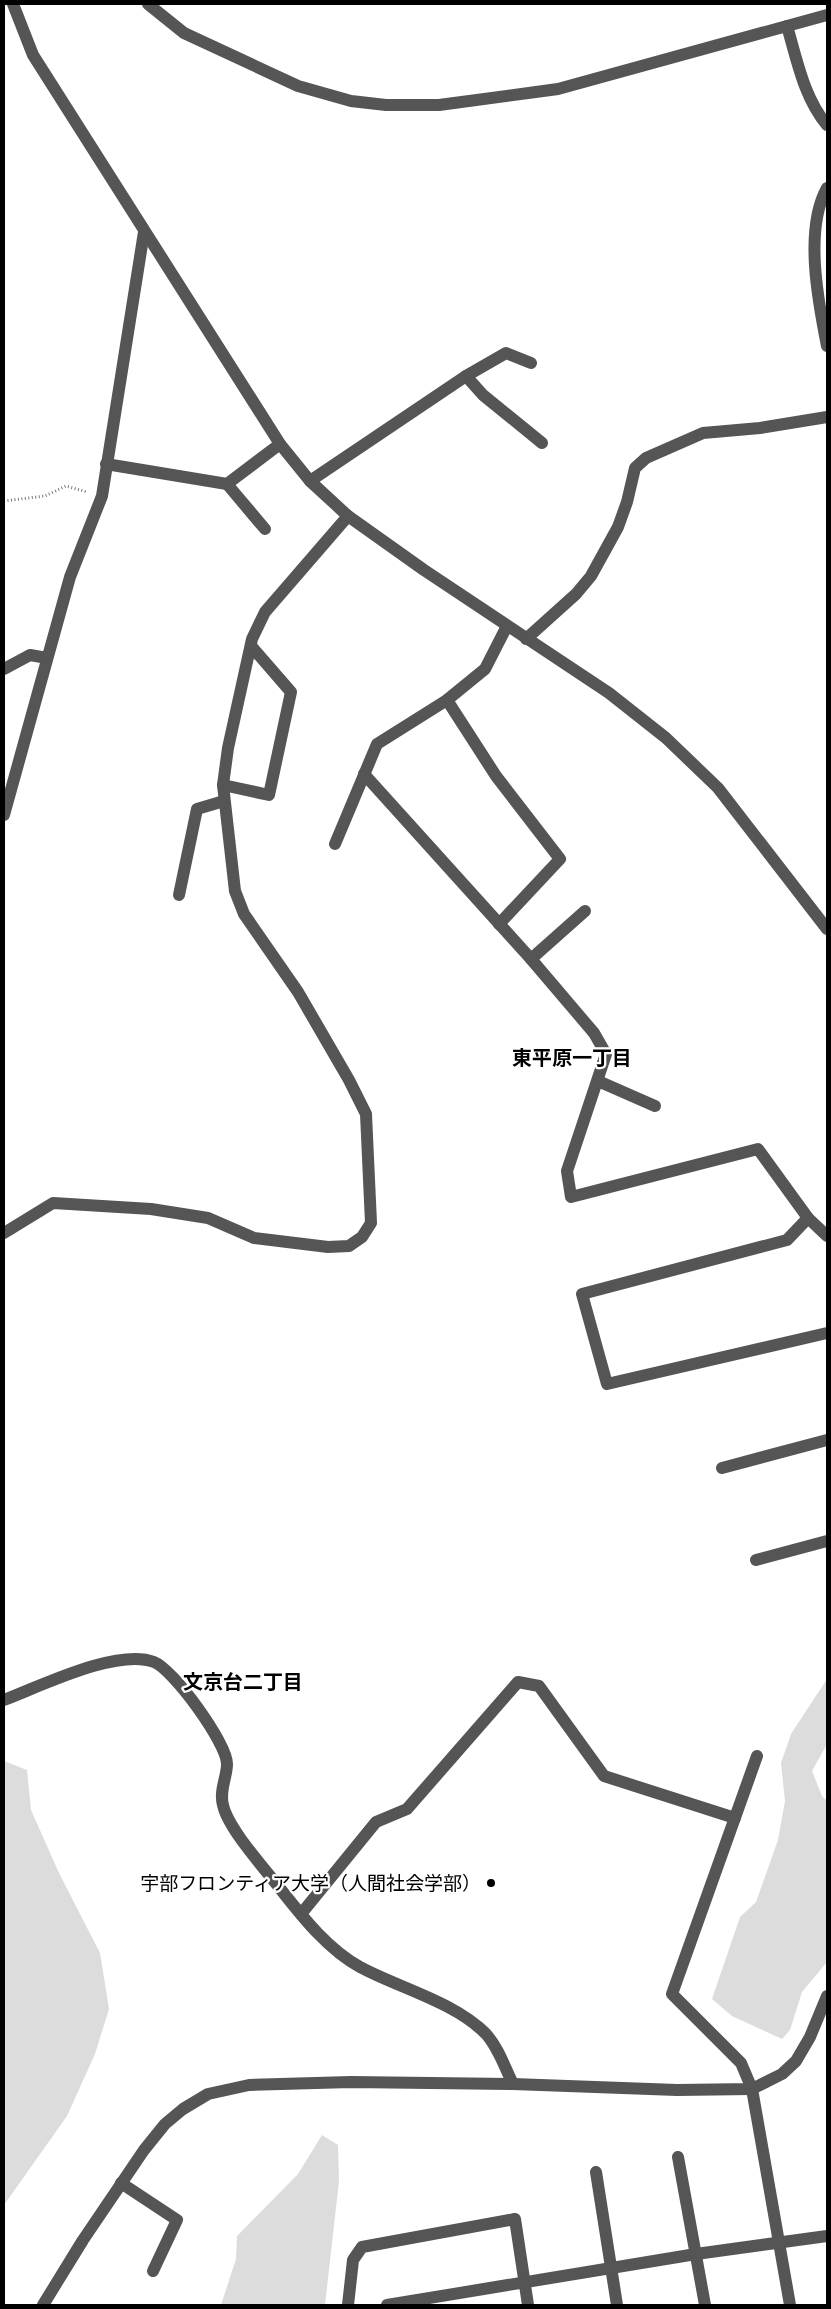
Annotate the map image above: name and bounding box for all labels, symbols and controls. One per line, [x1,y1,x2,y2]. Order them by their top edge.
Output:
district label: 東平原一丁目 [512,1045,632,1071]
district label: 文京台二丁目 [183,1669,303,1695]
place label: 宇部フロンティア大学（人間社会学部） [140,1871,481,1896]
marker: 宇部フロンティア大学（人間社会学部） [485,1877,497,1889]

